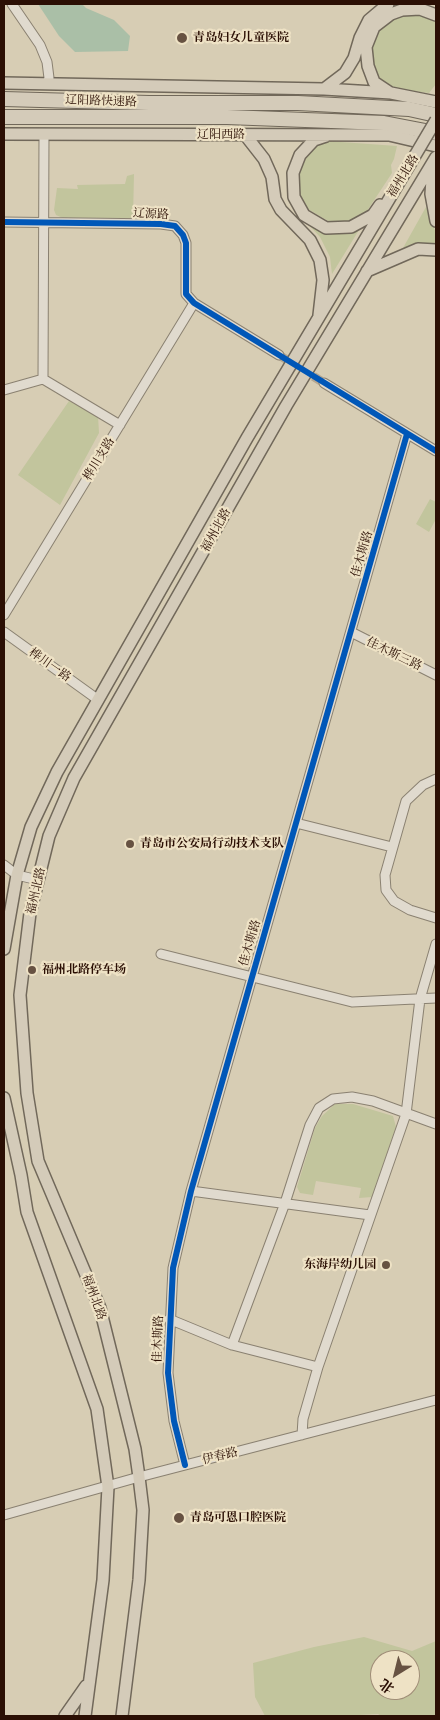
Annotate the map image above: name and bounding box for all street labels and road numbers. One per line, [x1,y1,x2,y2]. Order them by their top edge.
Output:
street label: 辽阳路快速路 [65,93,137,109]
street label: 辽阳西路 [197,128,245,142]
street label: 福州北路 [384,152,422,200]
street label: 辽源路 [133,206,169,222]
street label: 桦川支路 [80,435,118,483]
street label: 福州北路 [198,506,234,554]
street label: 佳木斯路 [348,529,376,579]
street label: 佳木斯三路 [364,634,424,674]
street label: 桦川一路 [26,645,74,685]
street label: 福州北路 [24,866,48,916]
street label: 佳木斯路 [236,918,264,968]
street label: 福州北路 [79,1272,109,1322]
street label: 佳木斯路 [150,1315,166,1363]
street label: 伊春路 [201,1445,239,1467]

